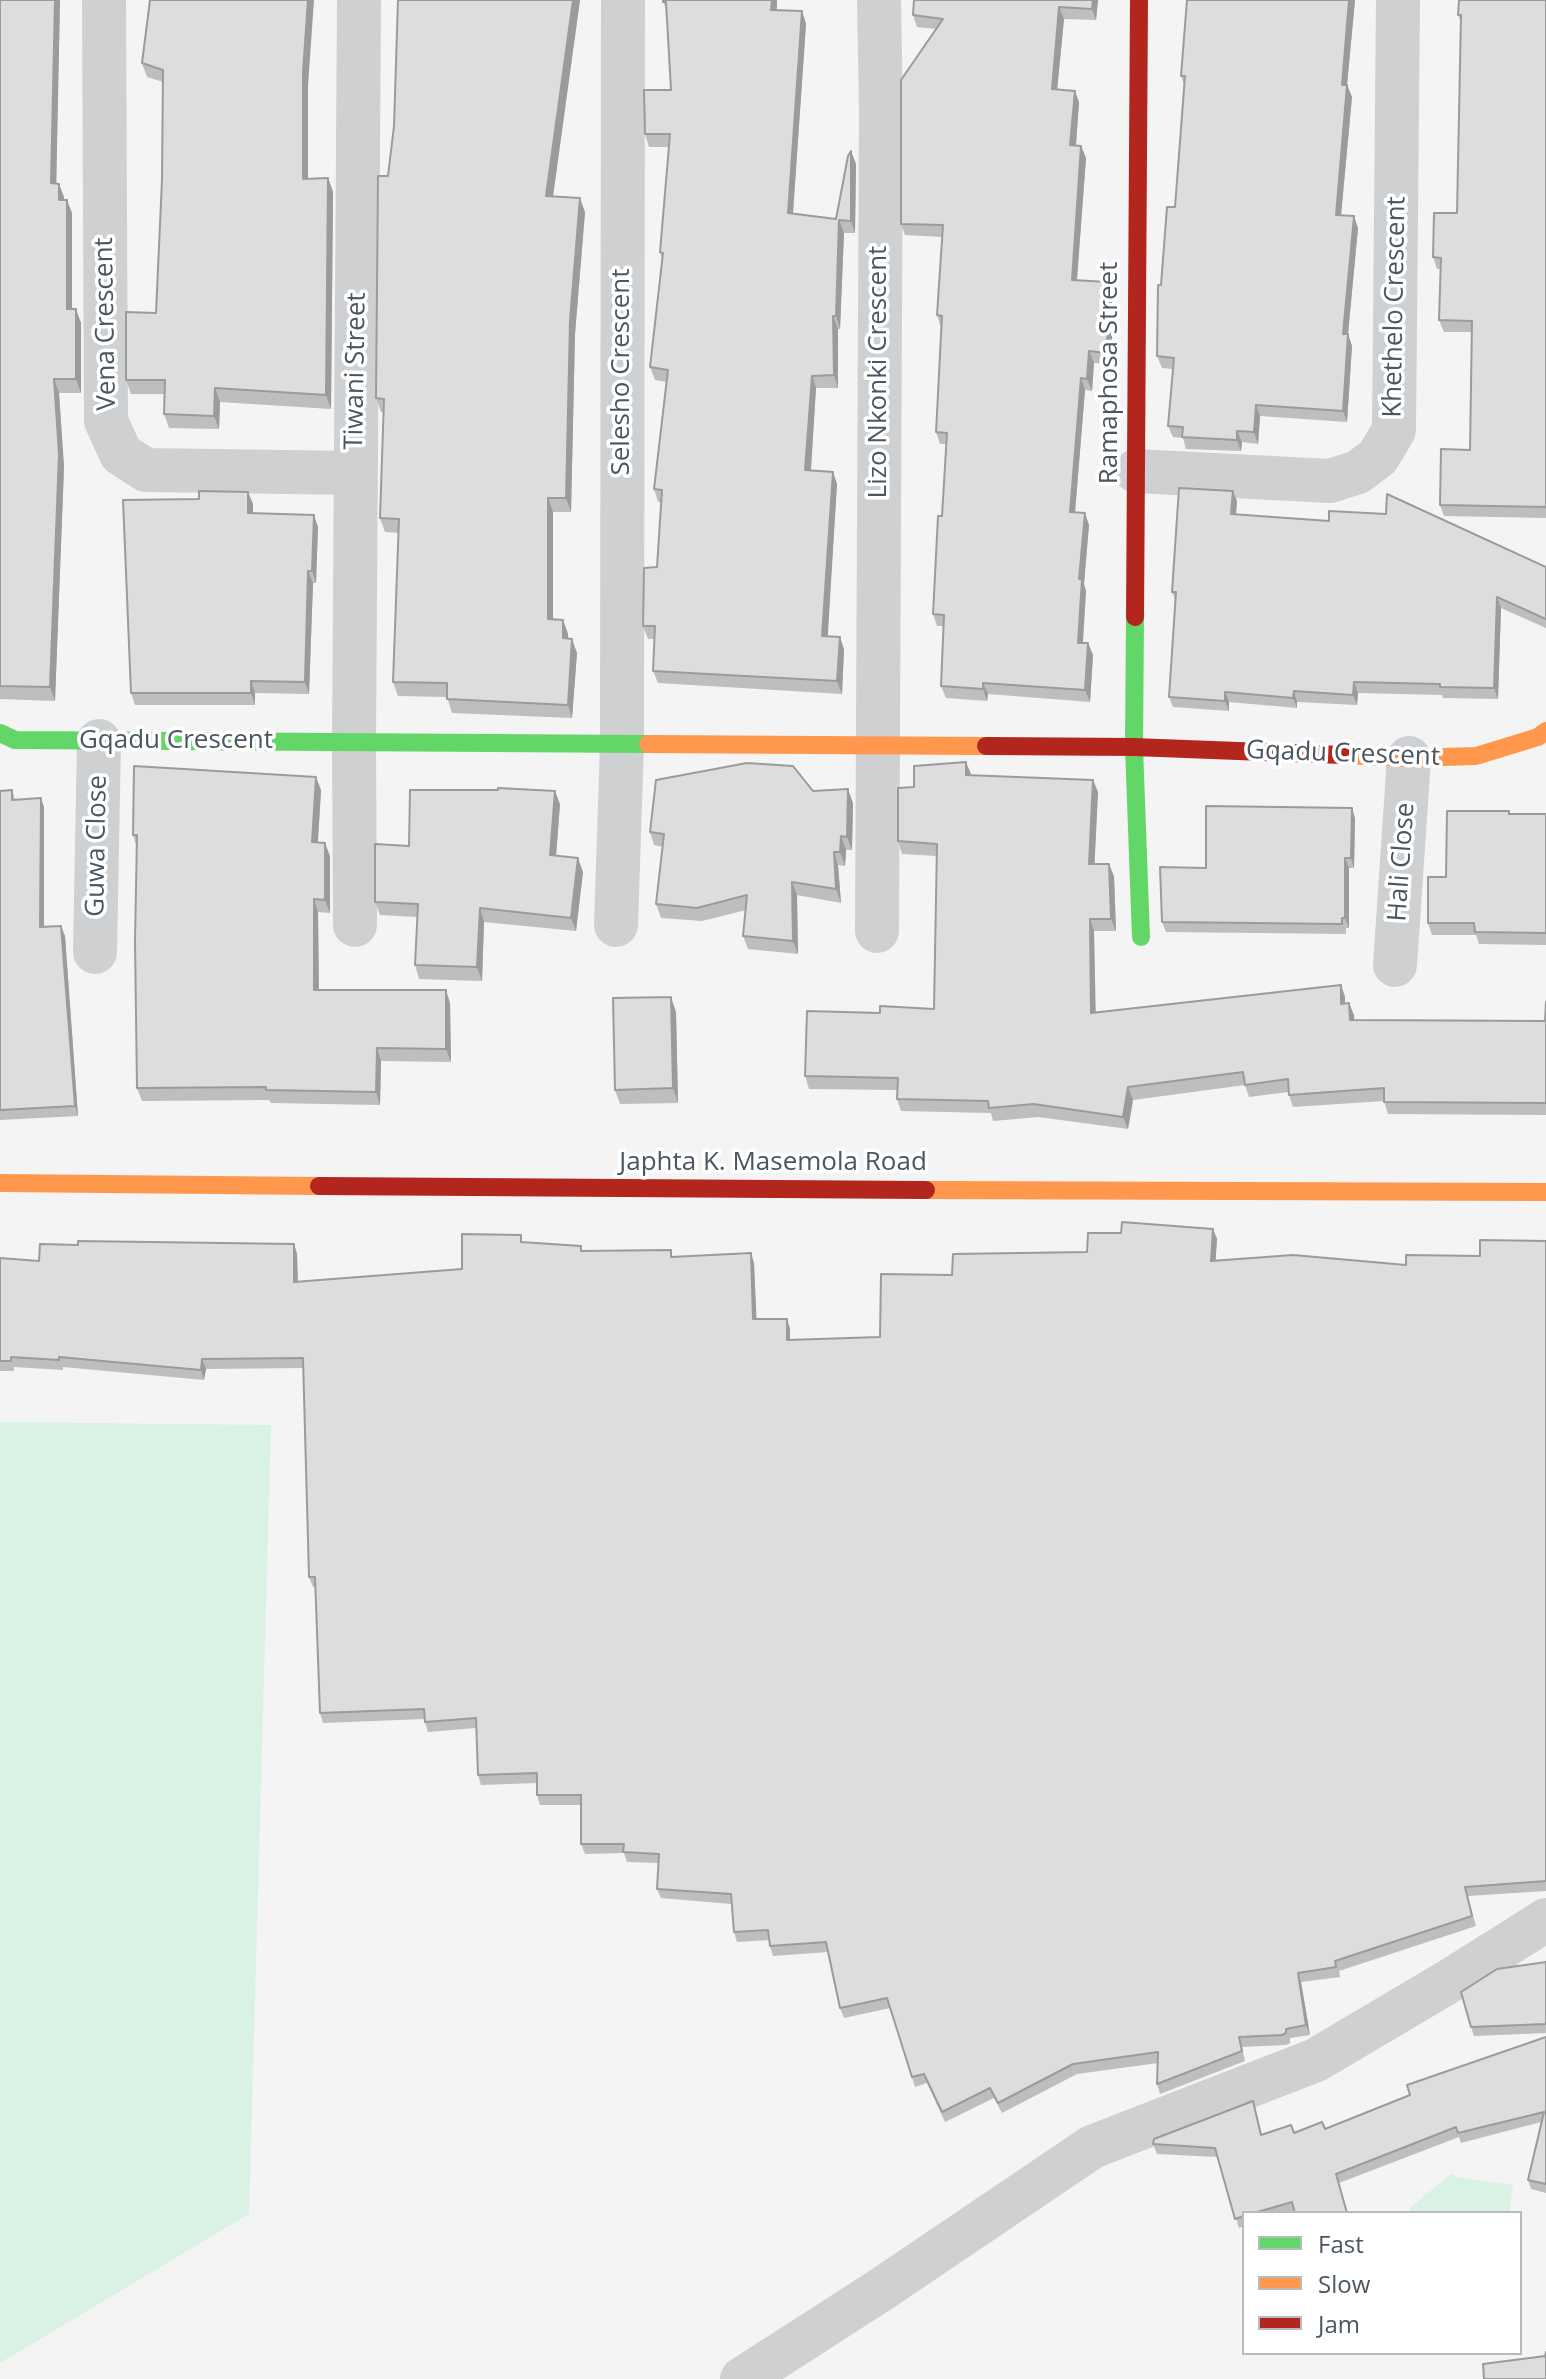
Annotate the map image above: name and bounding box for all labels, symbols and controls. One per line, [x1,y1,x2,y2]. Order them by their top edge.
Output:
street label: Khethelo Crescent [1377,196,1413,418]
street label: Vena Crescent [89,237,123,411]
street label: Lizo Nkonki Crescent [863,246,895,498]
street label: Ramaphosa Street [1094,262,1126,484]
street label: Selesho Crescent [606,268,638,476]
street label: Tiwani Street [339,292,373,450]
street label: Gqadu Crescent [79,725,273,757]
street label: Gqadu Crescent [1245,735,1441,773]
street label: Guwa Close [80,775,114,917]
street label: Hali Close [1382,802,1422,922]
street label: Japhta K. Masemola Road [619,1147,927,1179]
legend [1242,2211,1522,2355]
text: Fast [1318,2227,1364,2260]
text: Slow [1318,2267,1370,2300]
text: Jam [1318,2307,1360,2340]

